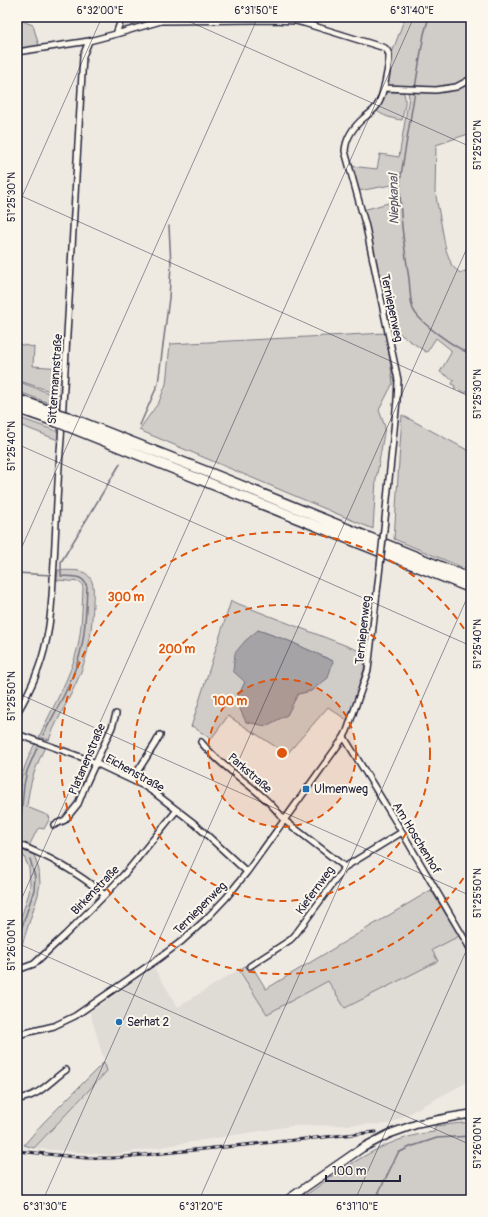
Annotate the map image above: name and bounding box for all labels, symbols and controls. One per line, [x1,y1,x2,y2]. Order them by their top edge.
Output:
text: 6°32'00"E [77,5,123,17]
text: 6°31'50"E [234,5,278,17]
text: 6°31'40"E [390,5,434,17]
text: 51°25'20"N [472,120,484,170]
water label: Niepkanal [386,171,402,225]
text: 51°25'30"N [6,172,18,222]
street label: Terniepenweg [377,273,406,343]
street label: Sittermannstraße [45,333,66,425]
text: 51°25'30"N [472,369,484,419]
text: 51°25'40"N [6,421,18,471]
text: 300 m [108,590,145,605]
street label: Terniepenweg [352,595,375,665]
text: 51°25'40"N [472,619,484,669]
text: 200 m [159,642,196,657]
text: 51°25'50"N [6,671,18,721]
text: 100 m [213,694,248,709]
street label: Platanenstraße [66,721,109,797]
centre of rings [275,746,289,760]
street label: Parkstraße [225,750,275,797]
street label: Eichenstraße [103,751,167,796]
place label: Ulmenweg [314,782,368,797]
marker: Ulmenweg [301,784,311,794]
street label: Am Hoschenhof [389,800,444,877]
street label: Birkenstraße [68,862,123,918]
street label: Kiefernweg [293,863,338,918]
text: 51°25'50"N [472,868,484,918]
street label: Terniepenweg [171,879,230,938]
text: 51°26'00"N [6,919,18,971]
place label: Serhat 2 [127,1015,169,1030]
marker: Serhat 2 [114,1017,124,1027]
text: 51°26'00"N [472,1117,484,1169]
scale bar [326,1157,400,1183]
text: 100 m [332,1164,367,1179]
text: 6°31'30"E [23,1201,67,1213]
text: 6°31'20"E [179,1201,223,1213]
text: 6°31'10"E [336,1201,378,1213]

